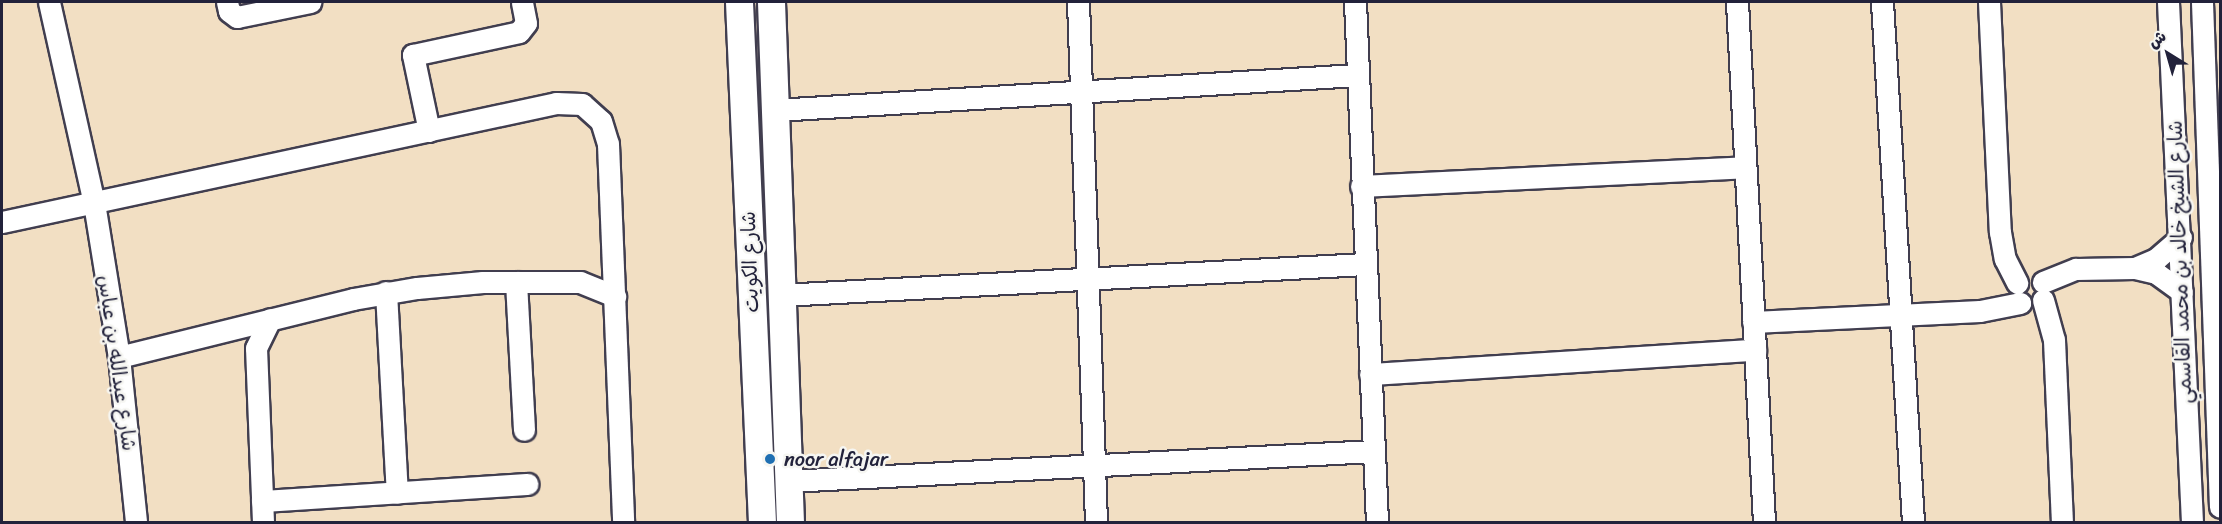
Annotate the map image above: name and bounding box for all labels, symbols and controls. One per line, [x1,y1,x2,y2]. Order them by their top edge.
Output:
text: ش [2141,22,2173,56]
north arrow [2138,24,2198,84]
street label: شارع الشيخ خالد بن محمد القاسمي [2163,120,2197,404]
street label: شارع الكويت [736,211,764,313]
street label: شارع عبدالله بن عباس [93,274,141,452]
place label: noor alfajar [784,447,887,471]
marker: noor alfajar [761,450,779,468]

